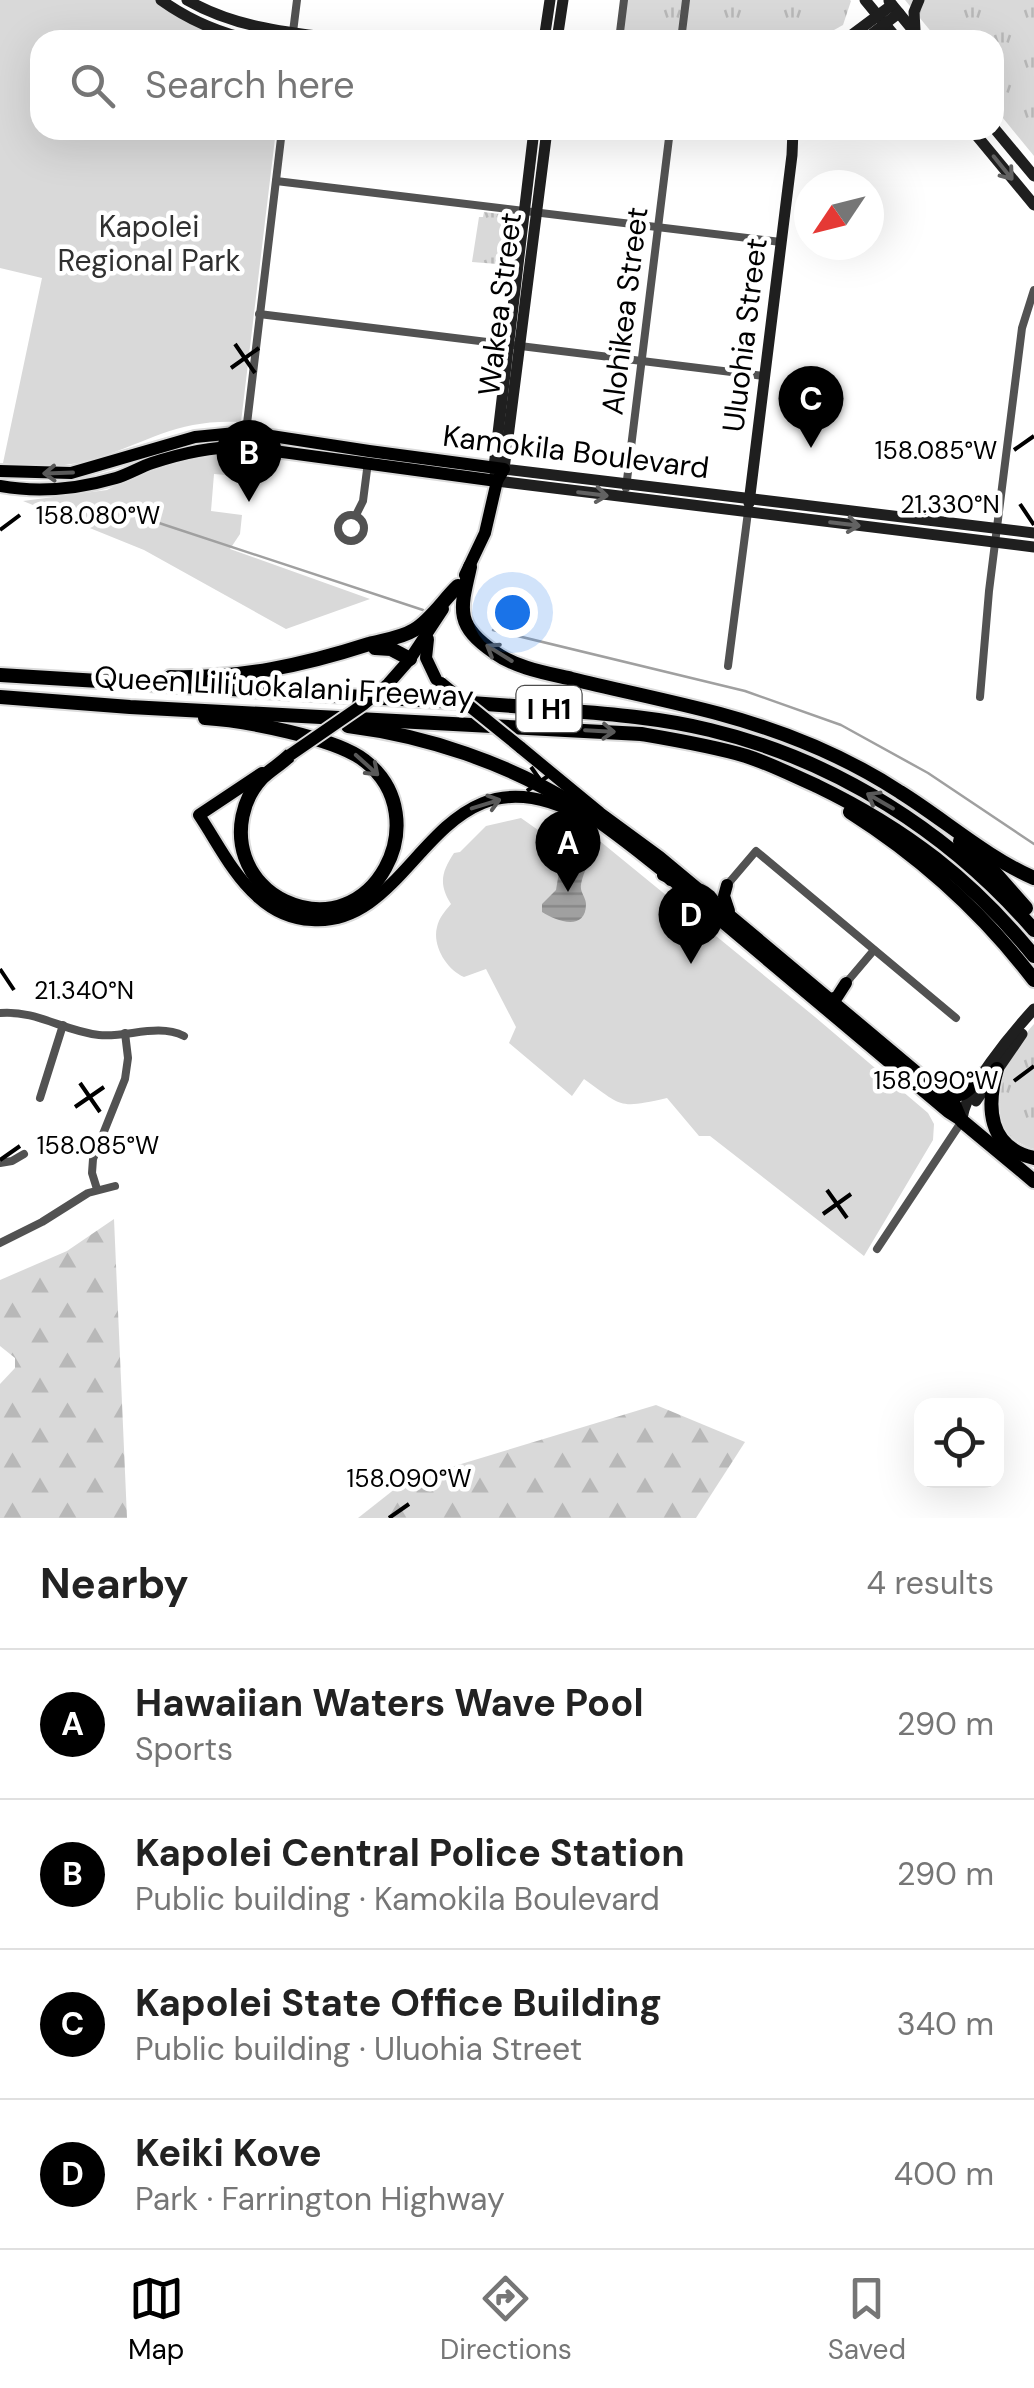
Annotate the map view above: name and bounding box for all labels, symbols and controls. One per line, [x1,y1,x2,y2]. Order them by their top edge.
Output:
search box [30,30,1004,140]
icon: search [65,58,120,113]
text: Search here [145,60,355,110]
one-way arrow [992,154,1014,180]
north arrow [794,170,884,260]
street label: Alohikea Street [592,205,657,417]
park label: Kapolei Regional Park [57,207,241,280]
street label: Wakea Street [469,210,530,398]
street label: Uluohia Street [713,236,776,434]
pin: C [778,366,844,448]
street label: Kamokila Boulevard [441,416,711,487]
pin: B [216,420,282,502]
text: 158.085°W [875,434,997,467]
one-way arrow [42,463,75,482]
one-way arrow [577,485,609,503]
text: 21.330°N [900,488,1000,521]
text: 158.080°W [36,499,160,532]
one-way arrow [828,516,860,534]
your location [487,587,538,638]
one-way arrow [485,643,513,664]
street label: Queen Liliʻuokalani Freeway [93,657,475,716]
road number: I H1 [516,686,582,732]
one-way arrow [584,722,616,741]
one-way arrow [354,753,379,776]
one-way arrow [866,790,895,810]
one-way arrow [469,794,501,812]
pin: A [536,810,600,892]
pin: D [658,882,724,964]
text: 21.340°N [34,974,134,1007]
text: 158.090°W [874,1064,998,1097]
text: 158.085°W [37,1129,159,1162]
map controls [914,1398,1004,1488]
button: locate [914,1398,1004,1488]
text: 158.090°W [347,1462,471,1495]
text: Nearby [40,1556,189,1611]
text: 4 results [867,1562,994,1604]
text: Hawaiian Waters Wave Pool [135,1678,644,1728]
text: A [61,1703,84,1745]
text: 290 m [897,1703,994,1745]
text: Sports [135,1728,233,1770]
text: Kapolei Central Police Station [135,1828,685,1878]
text: B [62,1853,83,1895]
text: 290 m [897,1853,994,1895]
text: Public building · Kamokila Boulevard [135,1878,660,1920]
text: Kapolei State Office Building [135,1978,662,2028]
text: C [61,2003,84,2045]
text: 340 m [897,2003,994,2045]
text: Public building · Uluohia Street [135,2028,582,2070]
text: Keiki Kove [135,2128,322,2178]
text: D [61,2153,84,2195]
text: 400 m [894,2153,994,2195]
text: Park · Farrington Highway [135,2178,505,2220]
tab: Map [128,2271,184,2368]
tab: Directions [440,2271,572,2368]
tab: Saved [828,2271,906,2368]

